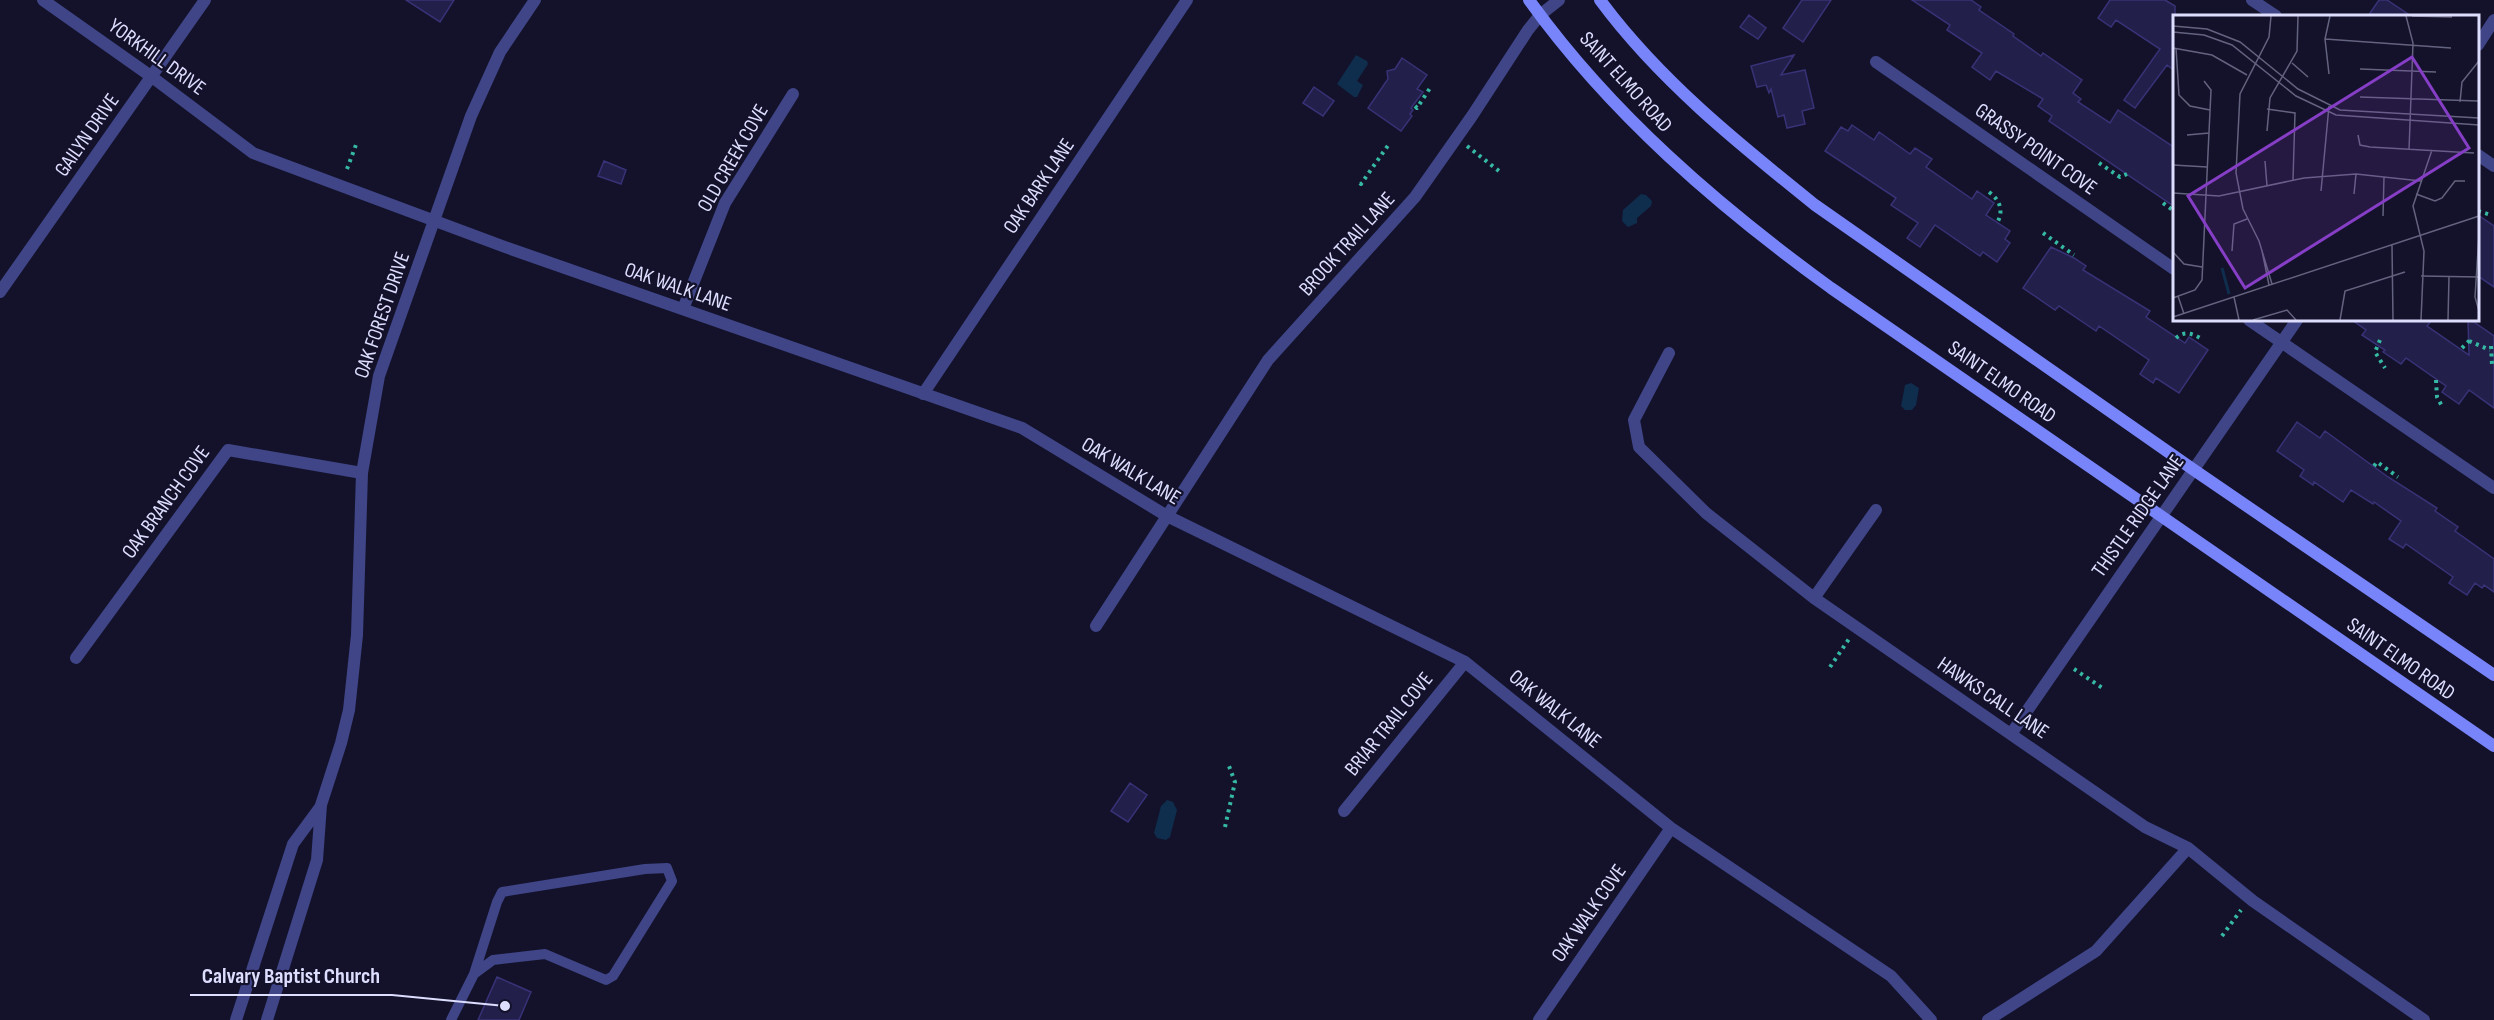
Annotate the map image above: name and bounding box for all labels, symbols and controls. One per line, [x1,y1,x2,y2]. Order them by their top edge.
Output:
street label: YORKHILL DRIVE [104,13,210,101]
inset map [2173,15,2479,321]
street label: SAINT ELMO ROAD [1574,27,1678,137]
street label: GAILYN DRIVE [49,89,125,181]
street label: GRASSY POINT COVE [1970,98,2102,200]
street label: OLD CREEK COVE [692,100,774,216]
street label: OAK BARK LANE [998,134,1080,238]
street label: BROOK TRAIL LANE [1294,187,1400,301]
street label: OAK FOREST DRIVE [349,249,415,381]
street label: OAK WALK LANE [621,257,735,317]
street label: SAINT ELMO ROAD [1943,335,2061,429]
street label: OAK WALK LANE [1077,432,1185,510]
street label: OAK BRANCH COVE [117,441,215,563]
street label: THISTLE RIDGE LANE [2087,450,2189,582]
street label: SAINT ELMO ROAD [2342,612,2460,706]
street label: HAWKS CALL LANE [1933,652,2053,744]
street label: OAK WALK LANE [1504,664,1606,754]
street label: BRIAR TRAIL COVE [1340,667,1438,781]
street label: OAK WALK COVE [1546,859,1632,967]
callout: Calvary Baptist Church [190,955,392,995]
text: Calvary Baptist Church [202,963,380,990]

